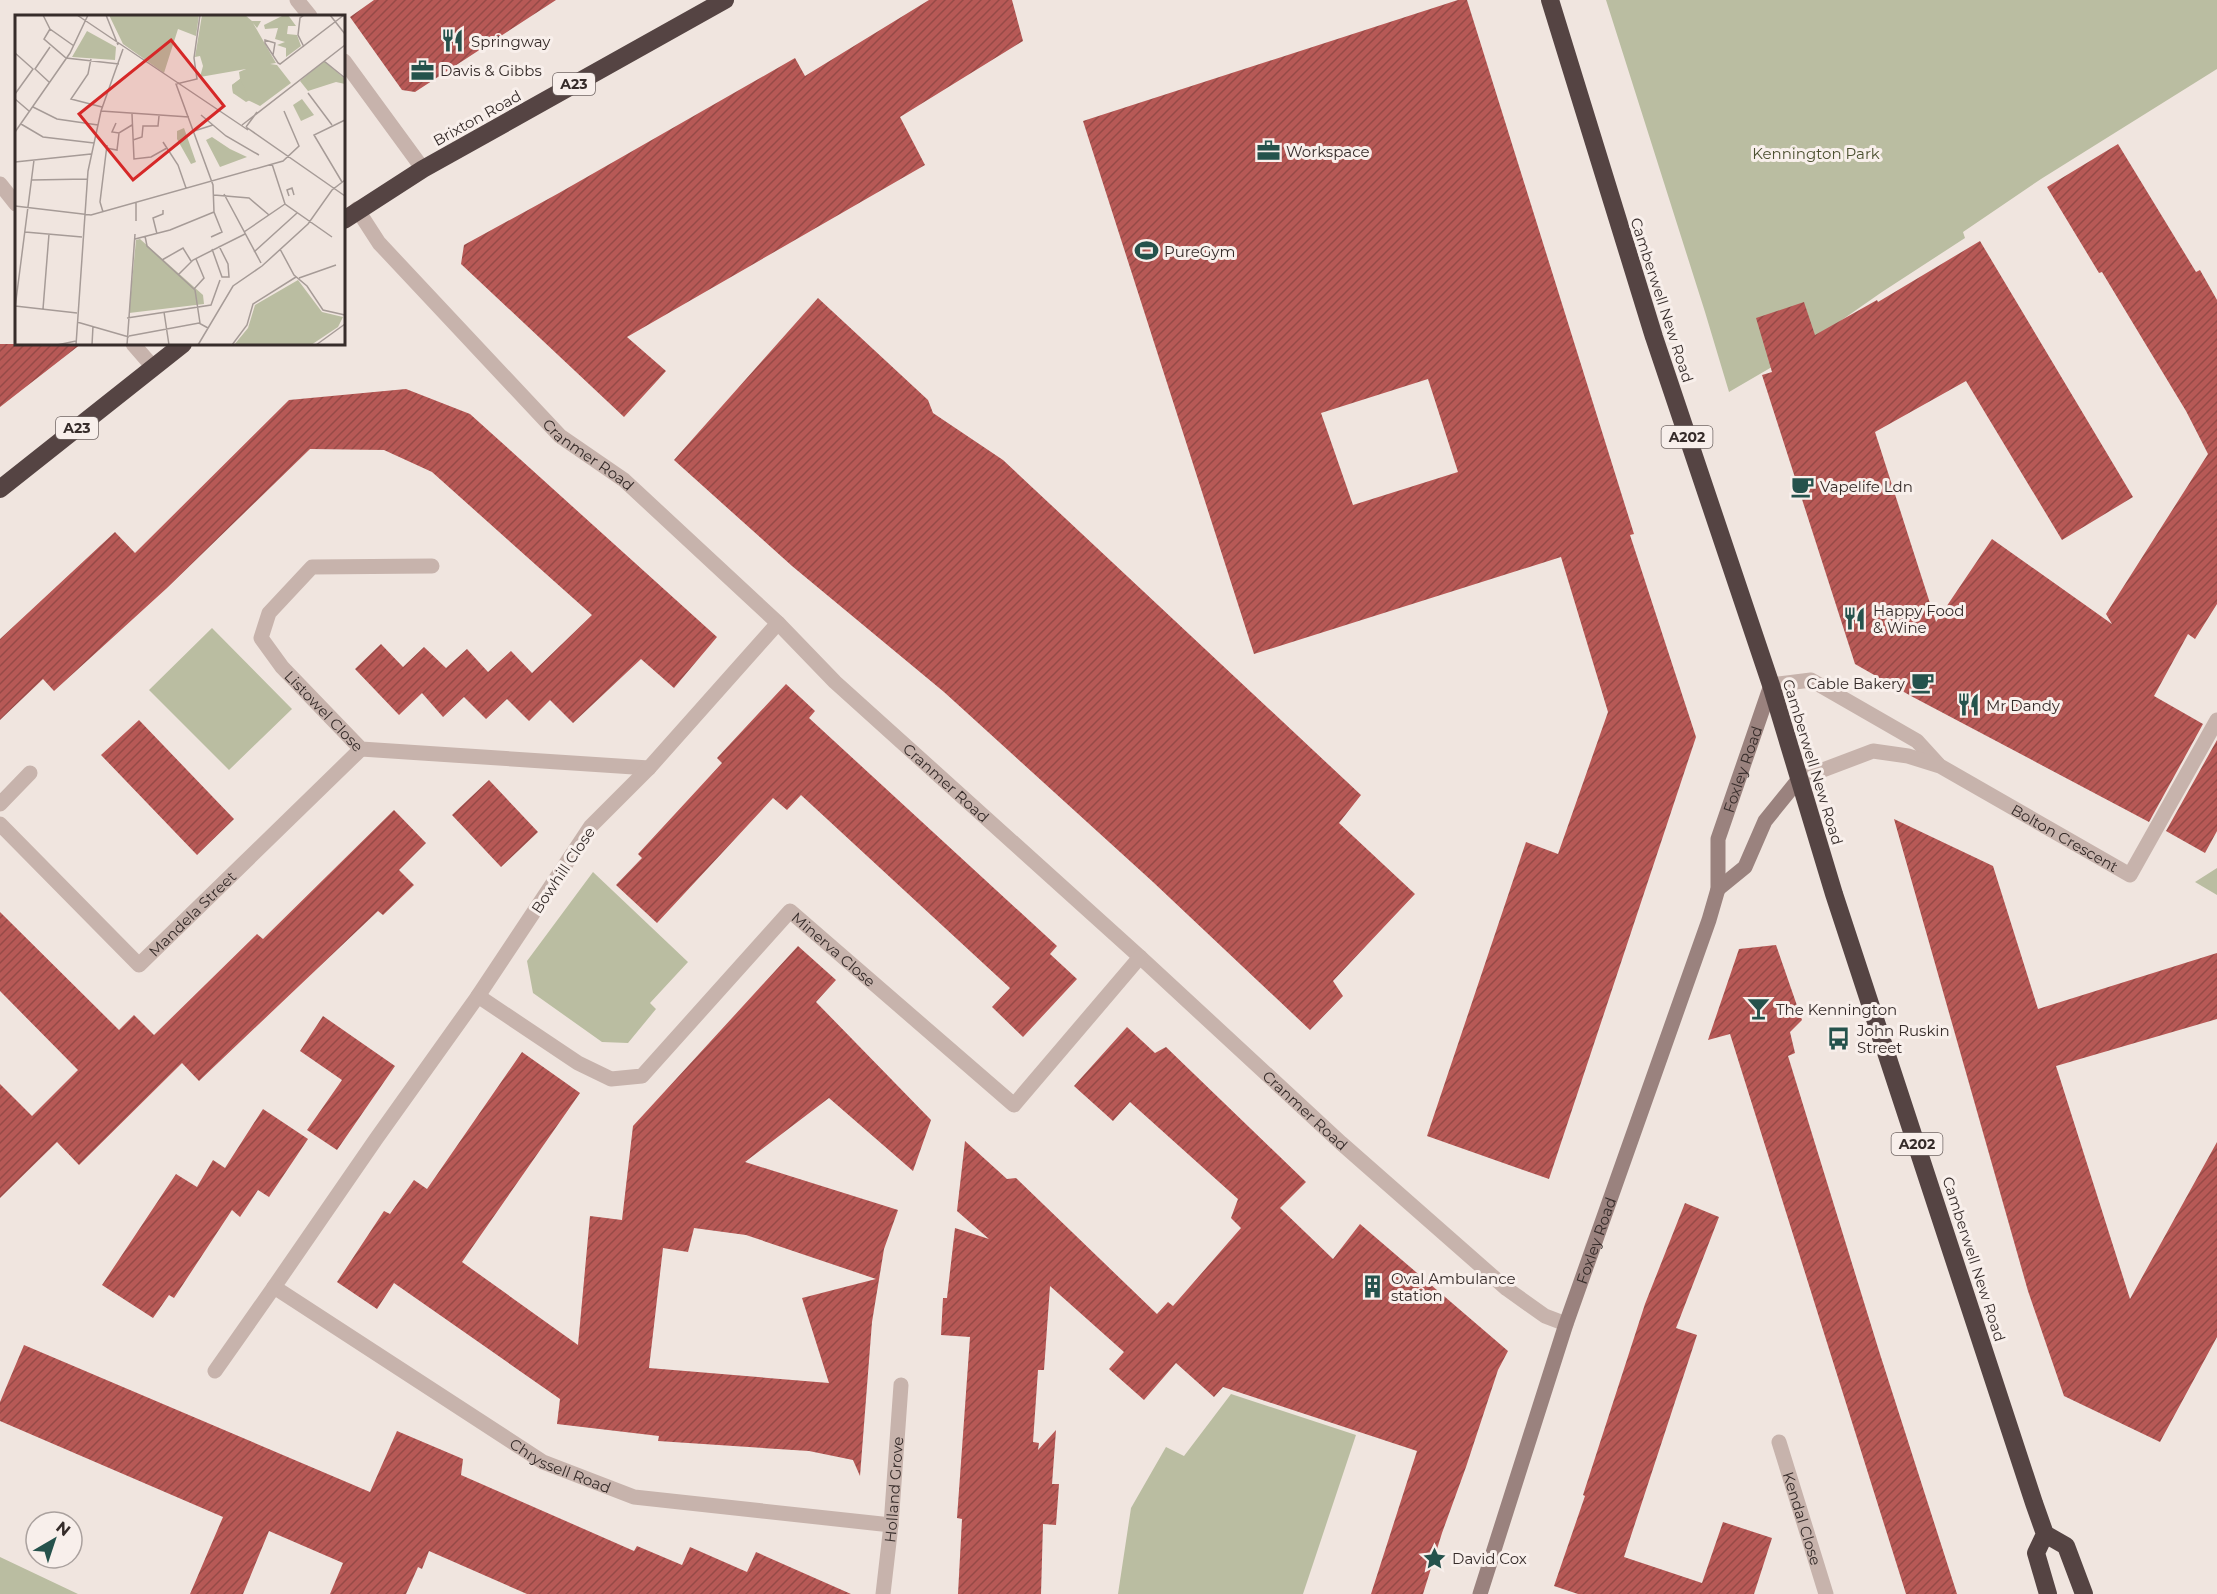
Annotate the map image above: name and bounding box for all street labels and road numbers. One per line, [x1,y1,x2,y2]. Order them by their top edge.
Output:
road number: A23 [553,73,595,95]
street label: Brixton Road [430,86,524,150]
street label: Camberwell New Road [1626,215,1698,385]
street label: Cranmer Road [539,414,638,494]
road number: A23 [56,417,98,439]
road number: A202 [1662,426,1712,448]
street label: Listowel Close [281,666,368,756]
street label: Camberwell New Road [1779,677,1847,847]
street label: Foxley Road [1718,723,1766,815]
street label: Cranmer Road [900,739,993,826]
street label: Bolton Crescent [2008,799,2122,876]
street label: Bowhill Close [527,823,599,917]
street label: Mandela Street [144,867,240,960]
street label: Minerva Close [788,908,880,991]
street label: Cranmer Road [1259,1066,1352,1154]
road number: A202 [1892,1133,1942,1155]
street label: Camberwell New Road [1938,1174,2010,1344]
street label: Foxley Road [1571,1195,1620,1286]
street label: Chryssell Road [506,1434,614,1497]
street label: Holland Grove [880,1436,907,1544]
street label: Kendal Close [1779,1469,1826,1568]

